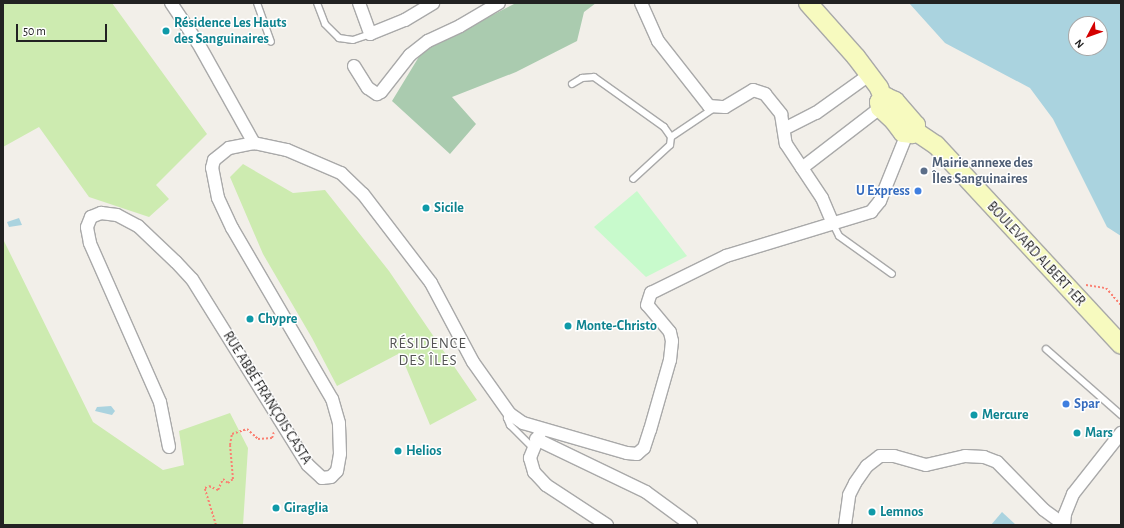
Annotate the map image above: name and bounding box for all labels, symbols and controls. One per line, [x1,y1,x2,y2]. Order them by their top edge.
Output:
place label: Résidence Les Hauts des Sanguinaires [174,15,287,48]
scale bar [18,16,109,42]
north arrow [1068,16,1108,56]
text: 50 m [23,25,46,37]
marker: Résidence Les Hauts des Sanguinaires [161,26,171,36]
text: N [1073,37,1086,50]
place label: Mairie annexe des Îles Sanguinaires [932,155,1033,188]
marker: Mairie annexe des Îles Sanguinaires [919,166,929,176]
place label: U Express [856,183,910,199]
marker: U Express [913,186,923,196]
street label: BOULEVARD ALBERT 1ER [983,198,1089,310]
place label: Sicile [434,200,464,216]
marker: Sicile [421,203,431,213]
place label: Chypre [258,311,297,327]
marker: Chypre [245,314,255,324]
place label: Monte-Christo [576,318,657,334]
marker: Monte-Christo [563,321,573,331]
street label: RUE ABBÉ FRANÇOIS CASTA [219,328,315,468]
district label: RÉSIDENCE DES ÎLES [389,334,467,369]
place label: Spar [1074,396,1100,412]
marker: Spar [1061,399,1071,409]
place label: Mercure [982,407,1029,423]
marker: Mercure [969,410,979,420]
place label: Mars [1085,425,1113,441]
marker: Mars [1072,428,1082,438]
place label: Helios [406,443,442,459]
marker: Helios [393,446,403,456]
place label: Giraglia [284,500,329,516]
marker: Giraglia [271,503,281,513]
place label: Lemnos [880,504,923,520]
marker: Lemnos [867,507,877,517]

